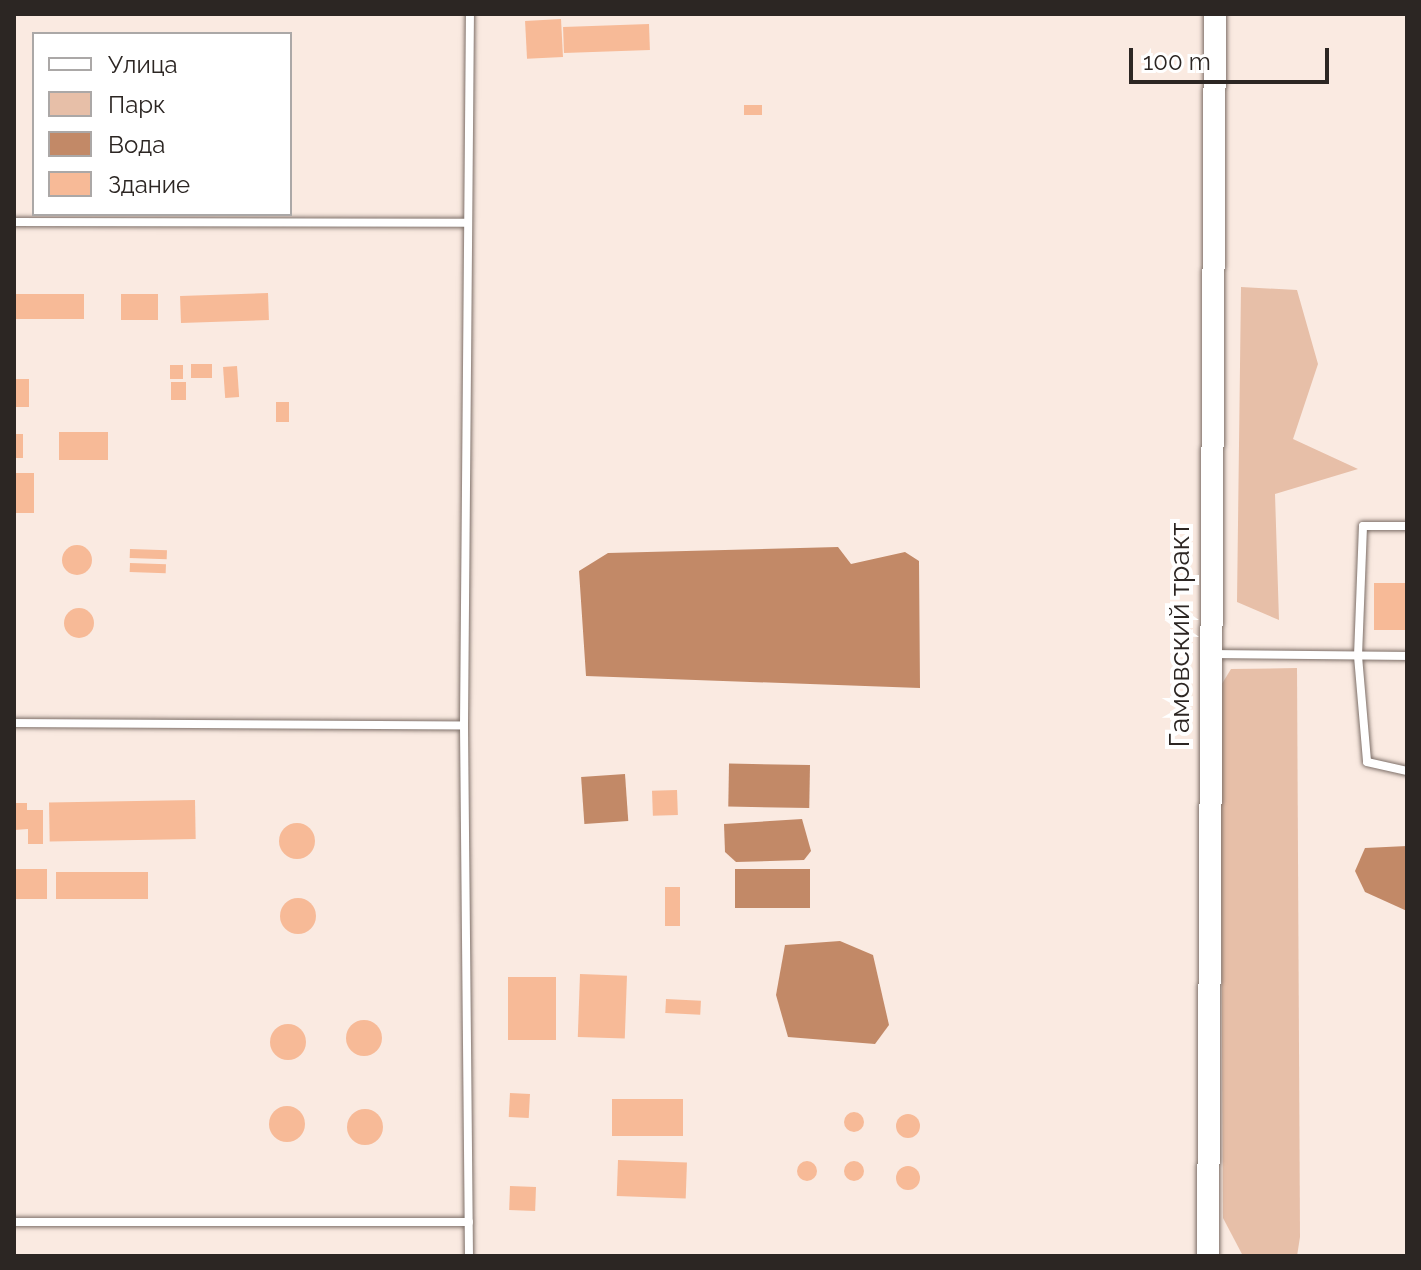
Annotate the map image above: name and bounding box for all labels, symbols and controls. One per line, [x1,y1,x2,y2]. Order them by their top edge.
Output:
legend [32,32,292,216]
scale bar [1133,32,1333,82]
text: 100 m [1143,47,1211,76]
text: Улица [108,50,178,79]
text: Парк [108,90,166,119]
text: Вода [108,130,165,159]
text: Здание [108,170,190,199]
street label: Гамовский тракт [1163,522,1197,748]

